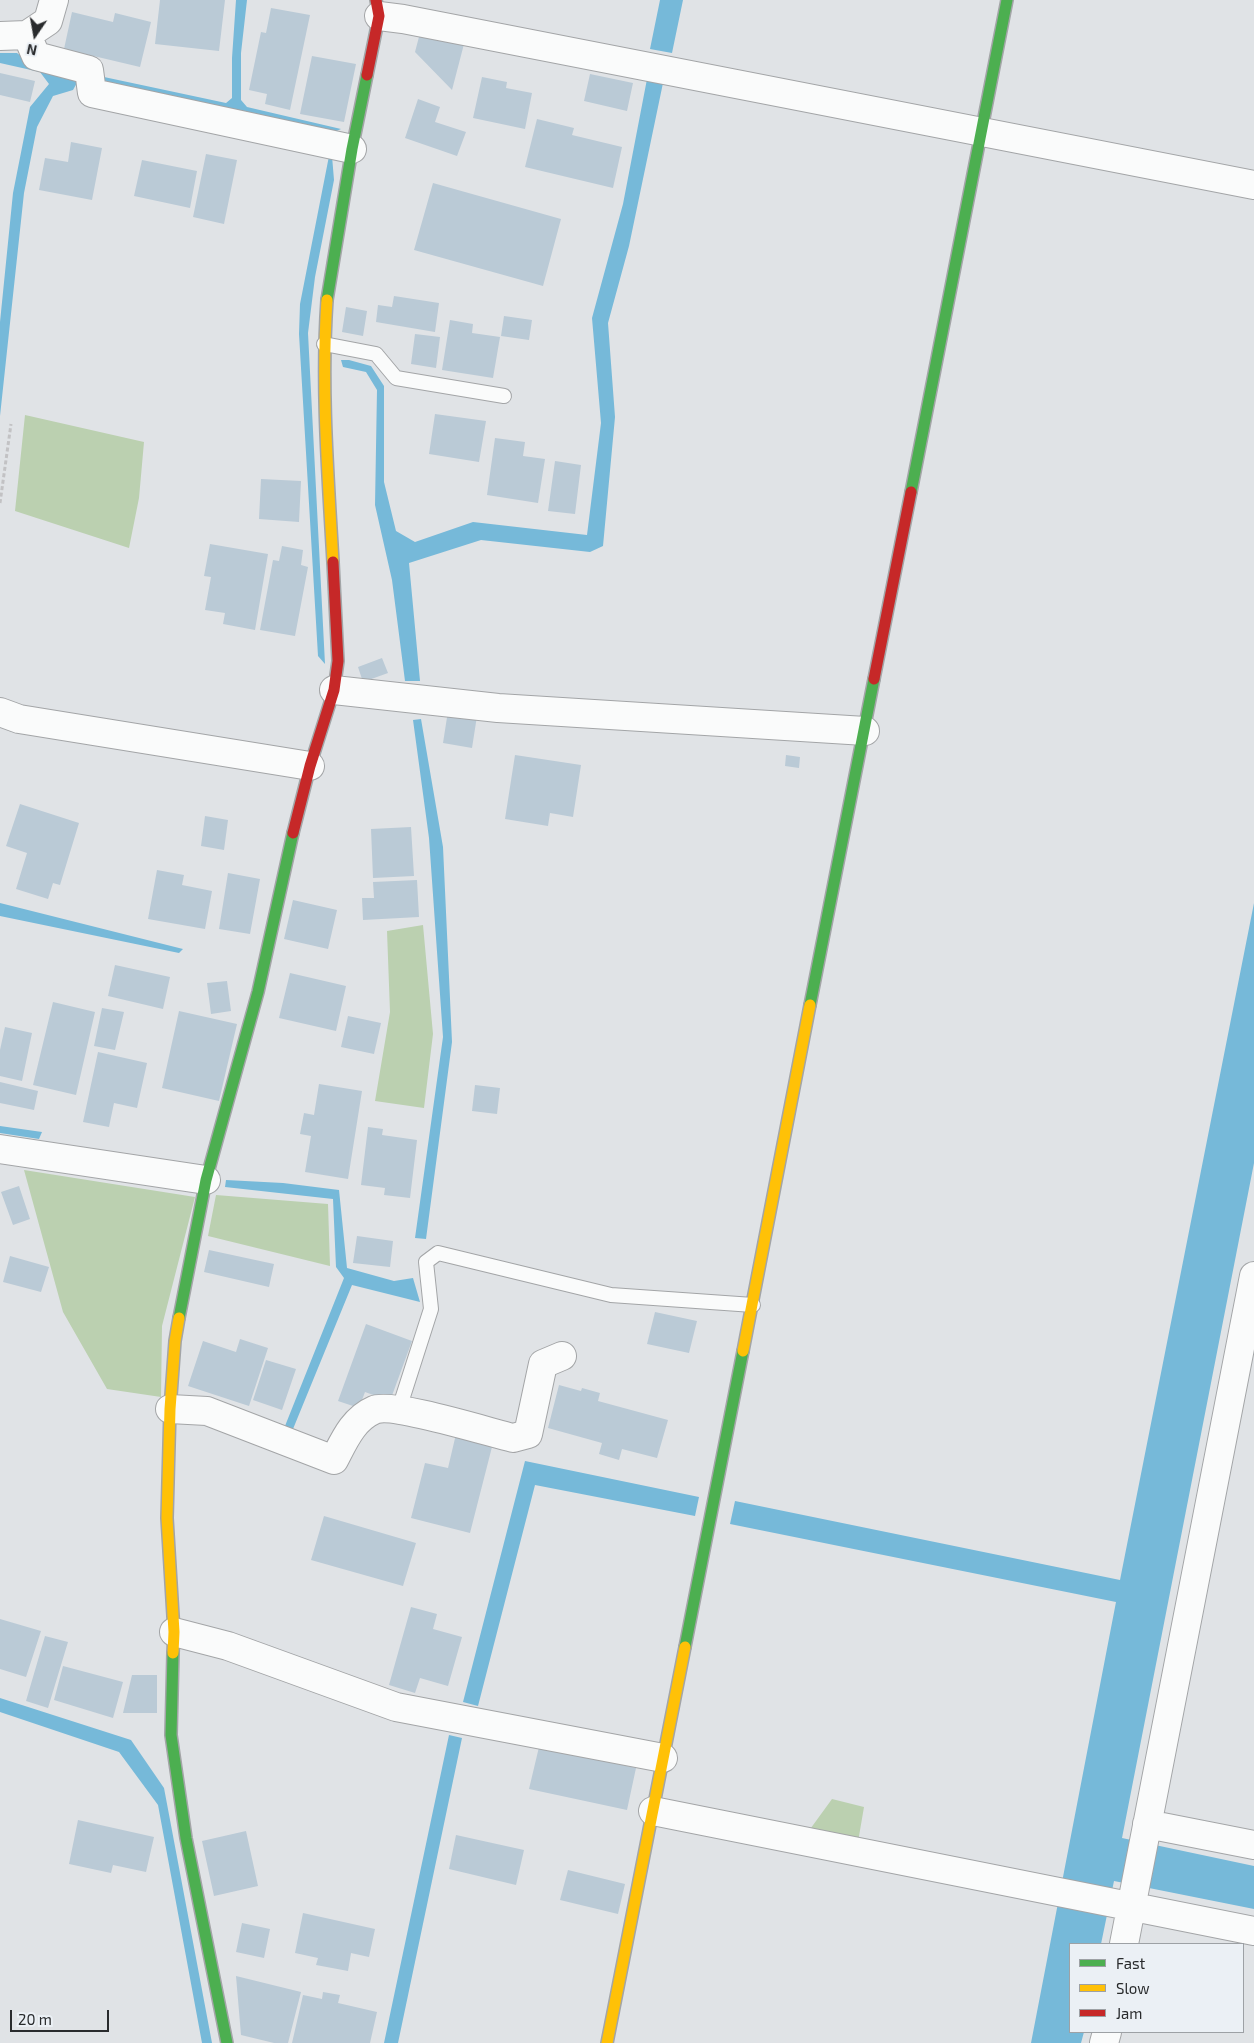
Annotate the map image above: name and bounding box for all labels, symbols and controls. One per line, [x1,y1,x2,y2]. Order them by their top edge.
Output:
north arrow [10,10,60,60]
text: N [25,41,38,60]
legend [1069,1943,1244,2033]
text: Fast [1116,1954,1145,1972]
text: Slow [1116,1979,1150,1997]
scale bar [12,2000,111,2032]
text: Jam [1116,2004,1142,2022]
text: 20 m [18,2010,52,2028]

